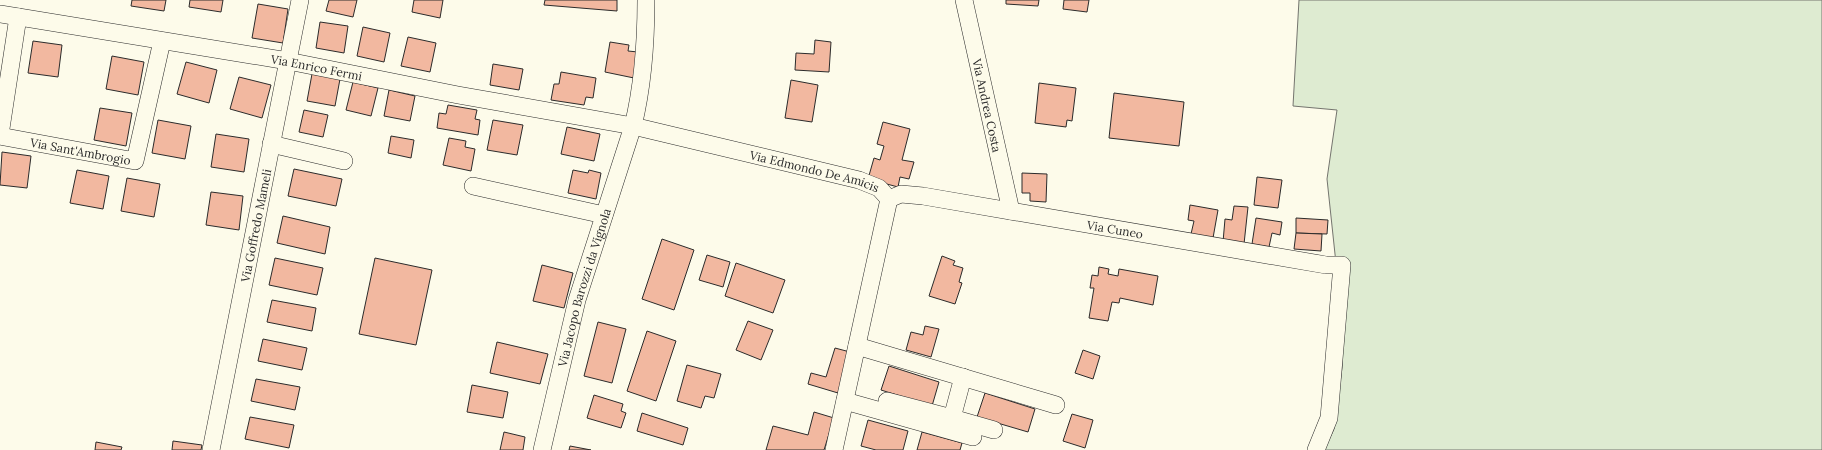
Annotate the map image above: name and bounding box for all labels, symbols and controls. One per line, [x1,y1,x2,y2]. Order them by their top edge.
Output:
street label: Via Enrico Fermi [269,51,363,83]
street label: Via Andrea Costa [970,56,1005,154]
street label: Via Sant'Ambrogio [28,134,132,168]
street label: Via Edmondo De Amicis [748,146,882,195]
street label: Via Goffredo Mameli [237,168,274,284]
street label: Via Jacopo Barozzi da Vignola [554,206,614,369]
street label: Via Cuneo [1085,217,1144,241]

